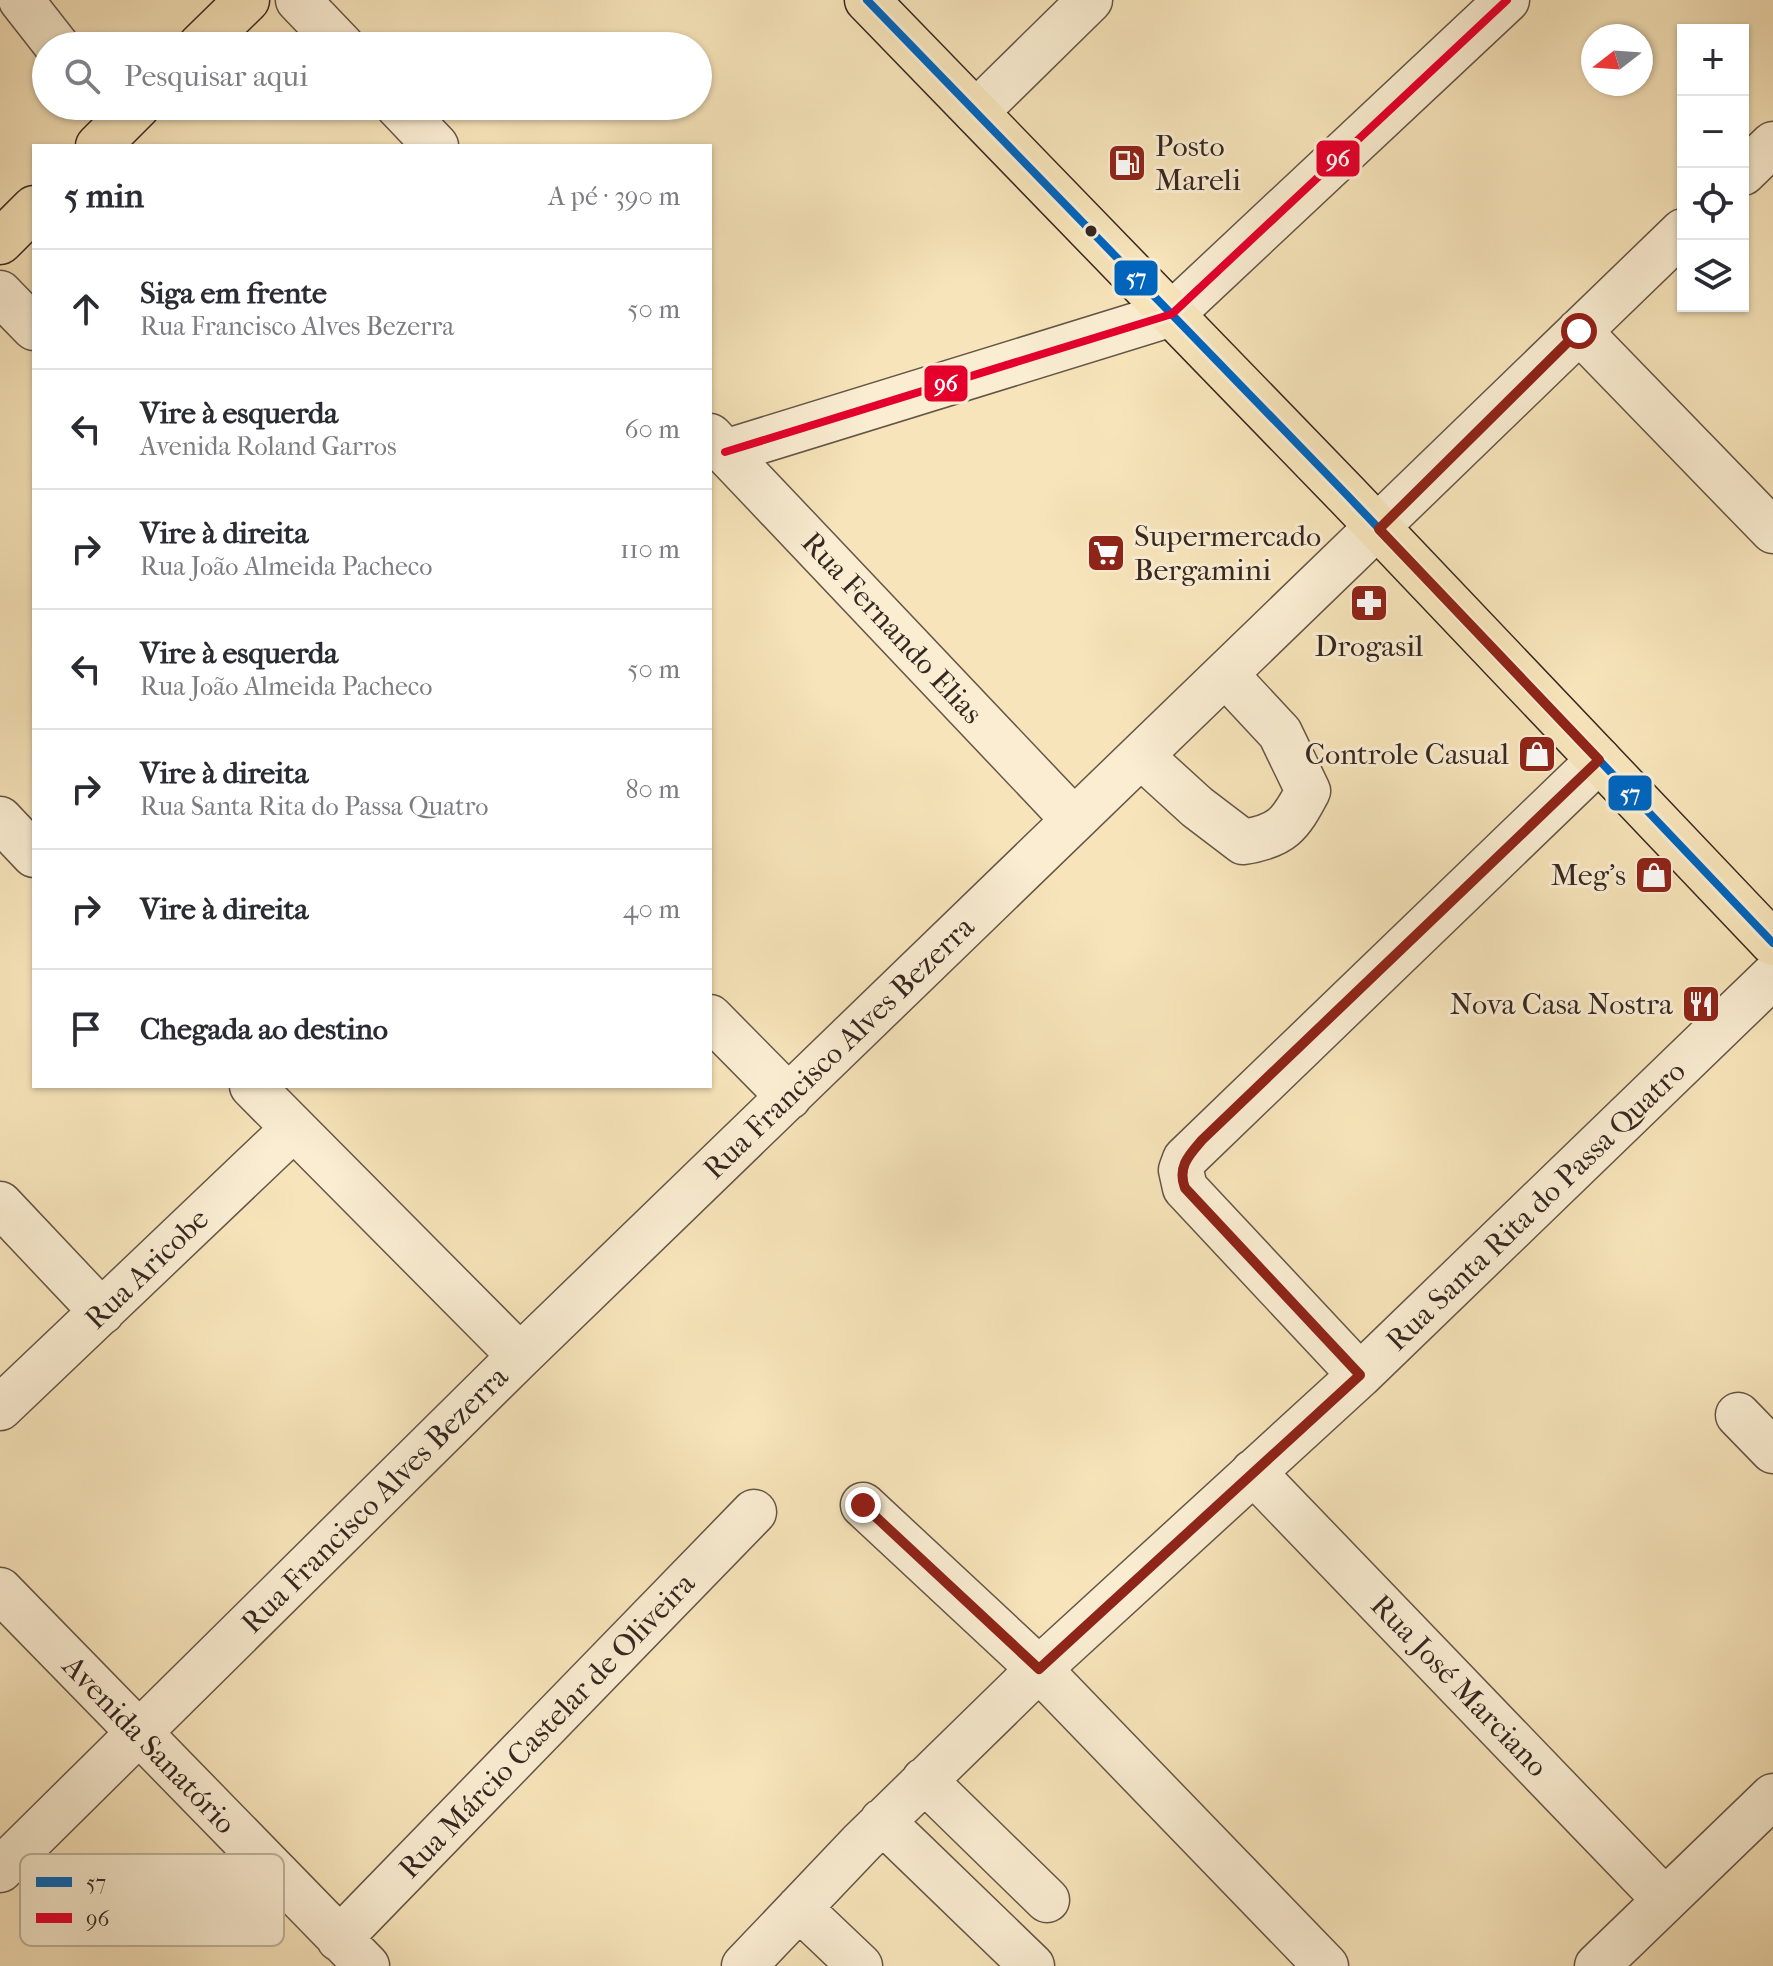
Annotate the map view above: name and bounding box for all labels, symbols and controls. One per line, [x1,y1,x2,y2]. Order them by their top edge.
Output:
north arrow [1581,24,1653,96]
map controls [1677,24,1749,312]
button: + [1677,24,1749,96]
search box [32,32,712,120]
icon: search [60,54,104,98]
text: Pesquisar aqui [124,59,308,94]
button: − [1677,96,1749,168]
place label: Posto Mareli [1155,129,1241,198]
line badge: 96 [1315,139,1361,178]
fuel station icon: Posto Mareli [1106,142,1148,184]
text: 96 [1325,146,1351,172]
button: locate [1677,168,1749,240]
text: 5 min [64,176,144,216]
text: A pé · 390 m [548,181,680,212]
unlabelled marker [1083,223,1099,239]
button: layers [1677,240,1749,312]
line badge: 57 [1113,259,1159,297]
text: 57 [1126,265,1146,291]
text: Siga em frente [140,276,327,311]
icon: ahead [64,287,108,331]
text: 50 m [627,294,680,325]
text: Rua Francisco Alves Bezerra [140,311,454,342]
route start [1561,313,1597,349]
line badge: 96 [923,364,969,403]
text: 96 [933,371,959,397]
text: Vire à esquerda [140,396,338,431]
icon: left [64,407,108,451]
text: 60 m [624,414,680,445]
text: Avenida Roland Garros [140,431,397,462]
text: Vire à direita [140,516,308,551]
place label: Supermercado Bergamini [1134,519,1321,588]
street label: Rua Fernando Elias [794,525,990,731]
icon: right [64,527,108,571]
supermarket icon: Supermercado Bergamini [1085,532,1127,574]
text: 110 m [620,534,680,565]
text: Rua João Almeida Pacheco [140,551,432,582]
pharmacy icon: Drogasil [1348,582,1390,624]
place label: Drogasil [1315,629,1423,664]
text: Vire à esquerda [140,636,338,671]
icon: left [64,647,108,691]
text: 50 m [627,654,680,685]
text: Rua João Almeida Pacheco [140,671,432,702]
shop icon: Controle Casual [1516,733,1558,775]
place label: Controle Casual [1305,737,1509,772]
text: Vire à direita [140,756,308,791]
icon: right [64,767,108,811]
text: 80 m [625,774,680,805]
line badge: 57 [1607,774,1653,812]
text: 57 [1620,781,1640,807]
text: Rua Santa Rita do Passa Quatro [140,791,489,822]
shop icon: Meg's [1633,854,1675,896]
place label: Meg's [1551,858,1626,893]
icon: right [64,887,108,931]
text: Vire à direita [140,892,308,927]
text: 40 m [623,894,680,925]
street label: Rua Francisco Alves Bezerra [696,909,982,1187]
restaurant icon: Nova Casa Nostra [1680,983,1722,1025]
place label: Nova Casa Nostra [1450,987,1674,1022]
icon: arrive [64,1007,108,1051]
text: Chegada ao destino [140,1012,388,1047]
street label: Rua Santa Rita do Passa Quatro [1379,1054,1693,1358]
street label: Rua Aricobe [78,1201,216,1337]
street label: Rua Francisco Alves Bezerra [234,1359,516,1641]
route end [845,1487,881,1523]
street label: Rua Márcio Castelar de Oliveira [392,1565,703,1886]
street label: Rua José Marciano [1363,1588,1555,1784]
street label: Avenida Sanatório [55,1648,243,1841]
legend [20,1854,284,1946]
text: 57 [86,1870,106,1896]
text: 96 [86,1906,110,1932]

